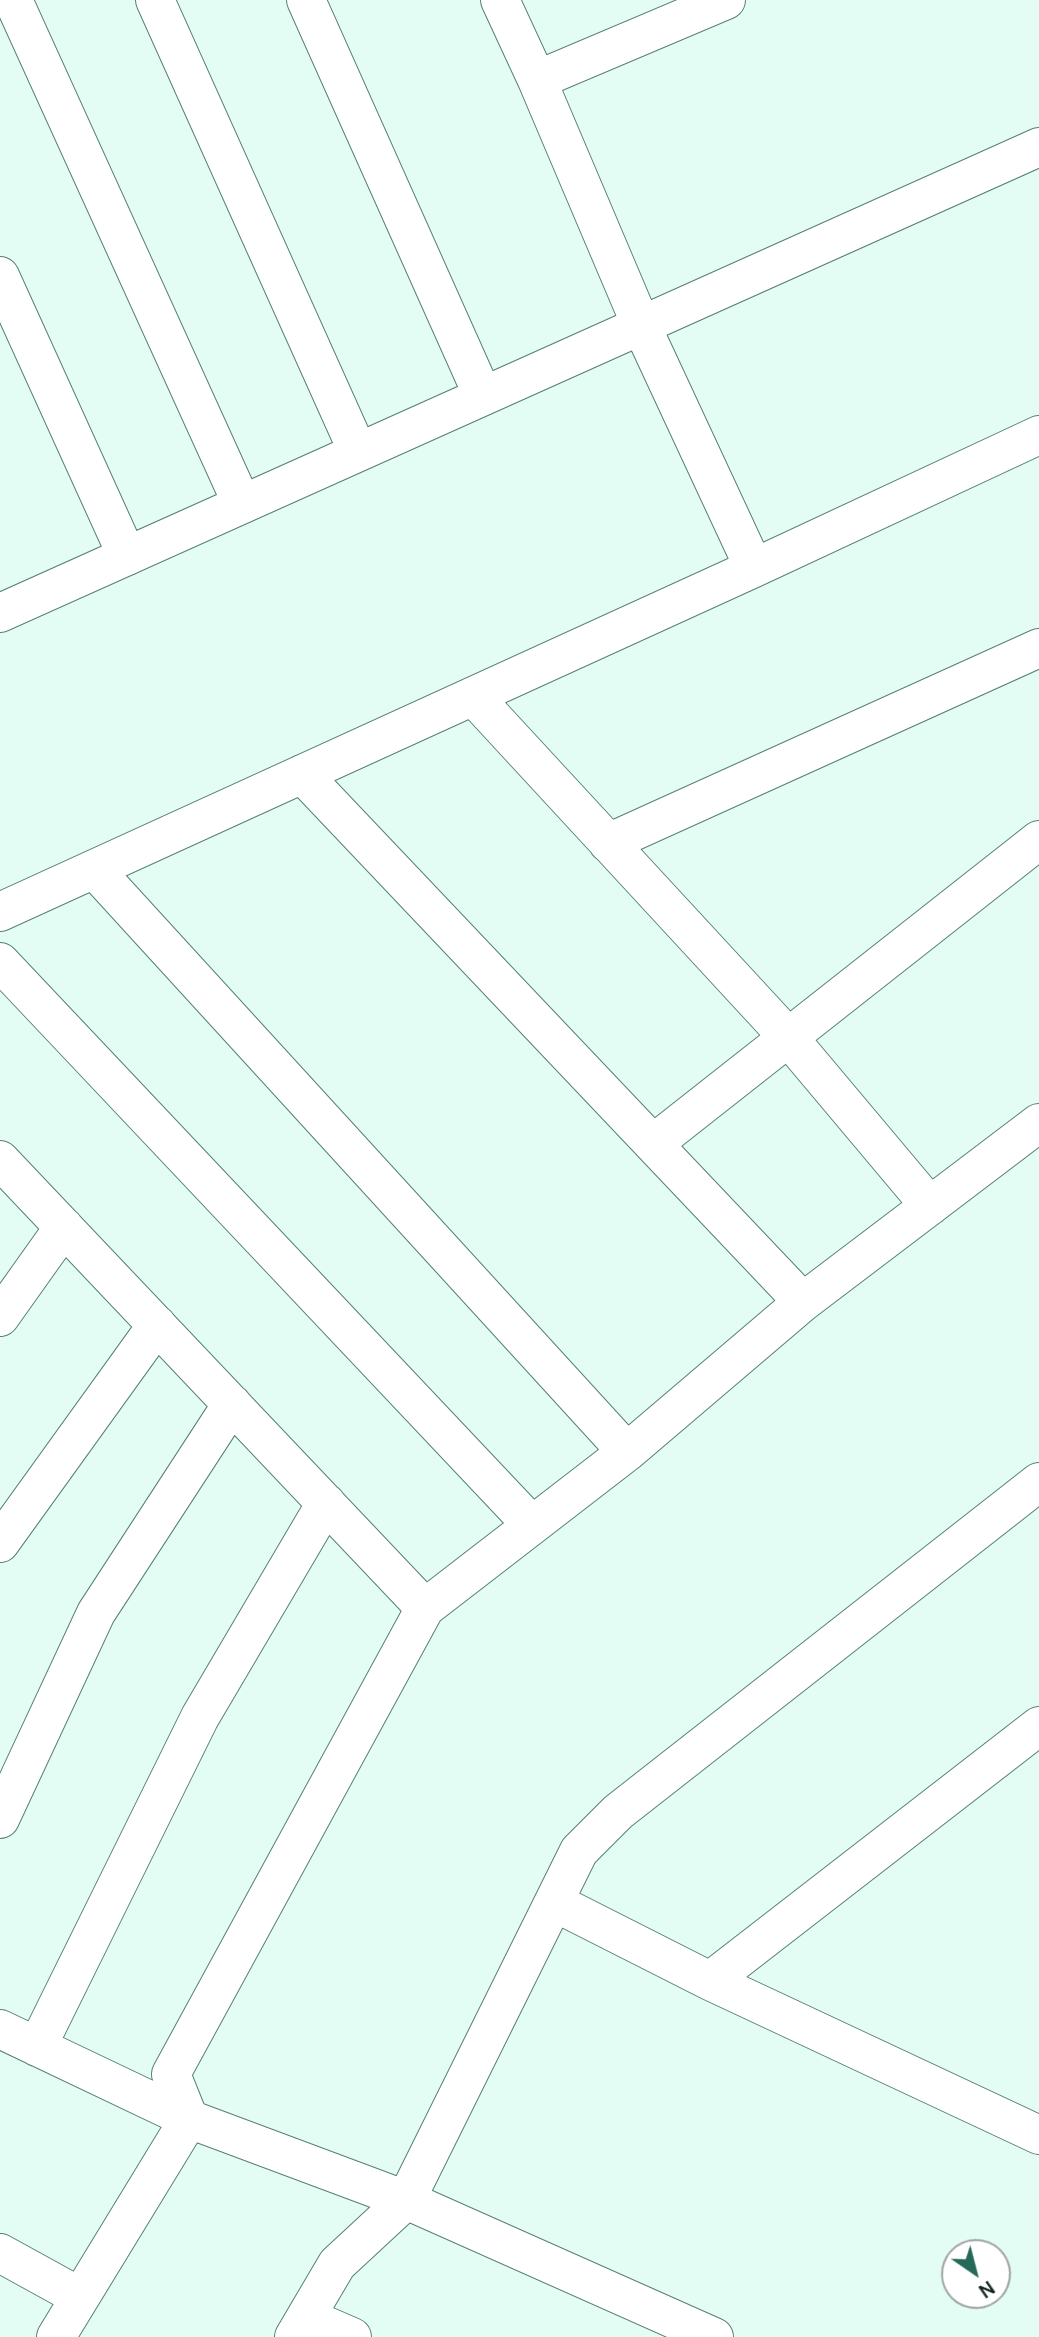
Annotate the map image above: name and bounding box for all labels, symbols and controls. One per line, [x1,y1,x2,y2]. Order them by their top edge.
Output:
north arrow [941,2239,1011,2309]
text: N [974,2275,1000,2304]

